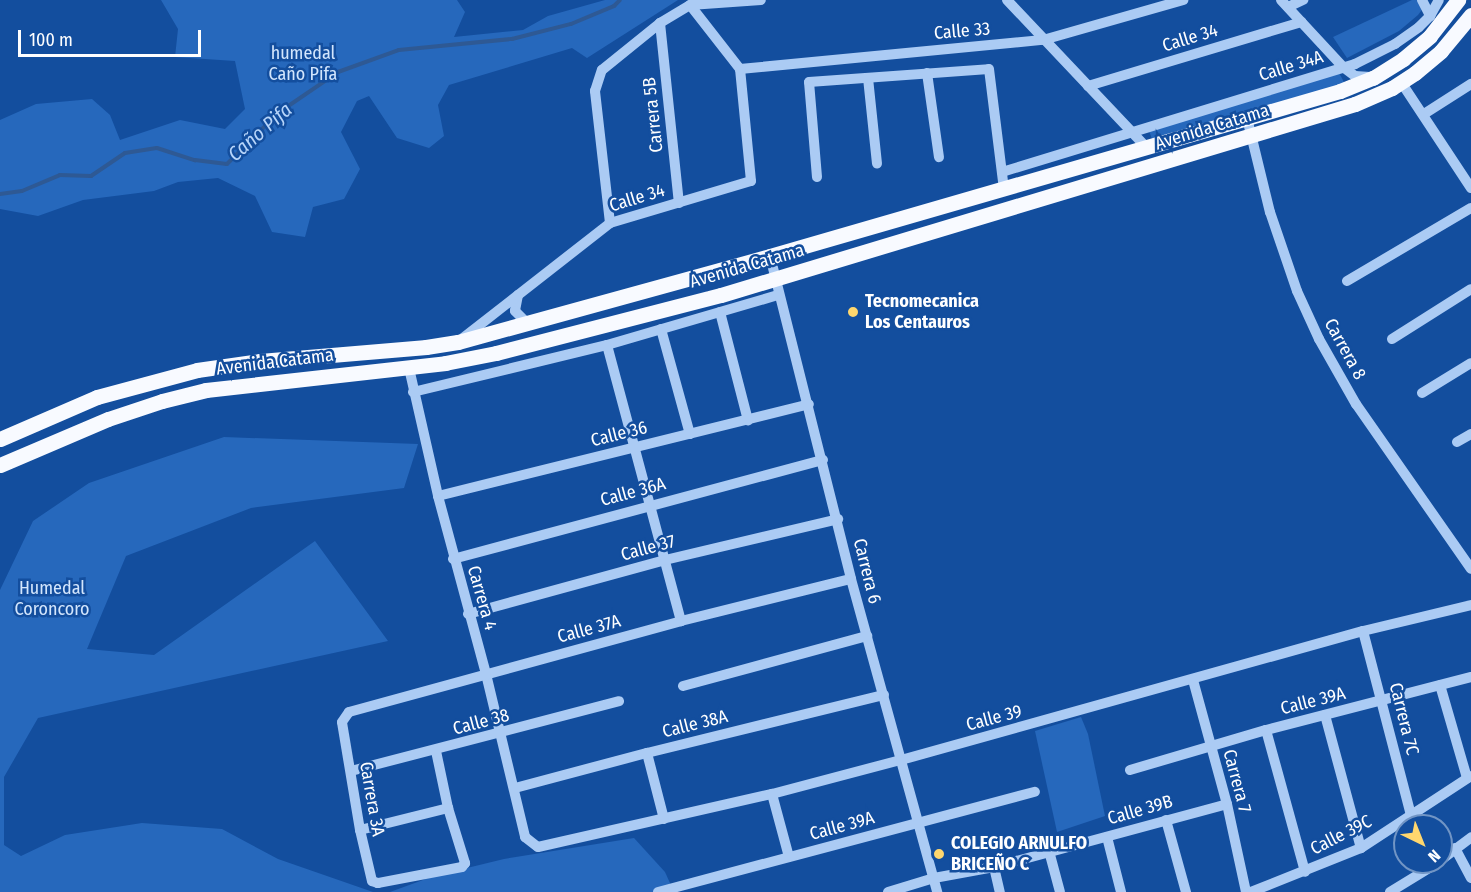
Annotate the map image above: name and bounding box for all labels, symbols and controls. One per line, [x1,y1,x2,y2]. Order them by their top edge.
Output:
scale bar [21,18,204,56]
street label: Calle 33 [933,18,991,44]
street label: Calle 34 [1160,19,1220,57]
text: 100 m [29,29,73,51]
park label: humedal Caño Pifa [269,43,337,86]
street label: Calle 34A [1256,46,1326,86]
street label: Carrera 5B [638,76,668,154]
water label: Caño Pifa [223,98,297,166]
street label: Avenida Catama [1152,99,1272,155]
street label: Calle 34 [607,179,667,217]
street label: Avenida Catama [687,239,807,293]
place label: Tecnomecanica Los Centauros [865,291,979,334]
marker: Tecnomecanica Los Centauros [846,305,860,319]
street label: Carrera 8 [1319,315,1371,383]
street label: Avenida Catama [215,344,335,380]
street label: Calle 36 [589,417,649,451]
street label: Calle 36A [598,473,668,511]
street label: Calle 37 [618,530,678,566]
street label: Carrera 6 [848,536,886,606]
street label: Carrera 4 [462,563,502,633]
park label: Humedal Coroncoro [14,578,90,620]
street label: Calle 37A [555,610,623,648]
street label: Carrera 7C [1385,681,1423,757]
street label: Calle 39A [1278,683,1348,719]
street label: Calle 39 [964,700,1024,736]
street label: Calle 38 [451,704,511,740]
street label: Calle 38A [660,705,730,743]
street label: Carrera 7 [1218,747,1256,815]
street label: Carrera 3A [355,760,389,838]
street label: Calle 39B [1105,790,1175,830]
street label: Calle 39A [807,807,877,845]
street label: Calle 39C [1307,810,1375,860]
north arrow [1393,814,1453,874]
place label: COLEGIO ARNULFO BRICEÑO C [951,833,1087,876]
text: N [1424,846,1444,866]
marker: COLEGIO ARNULFO BRICEÑO C [932,847,946,861]

